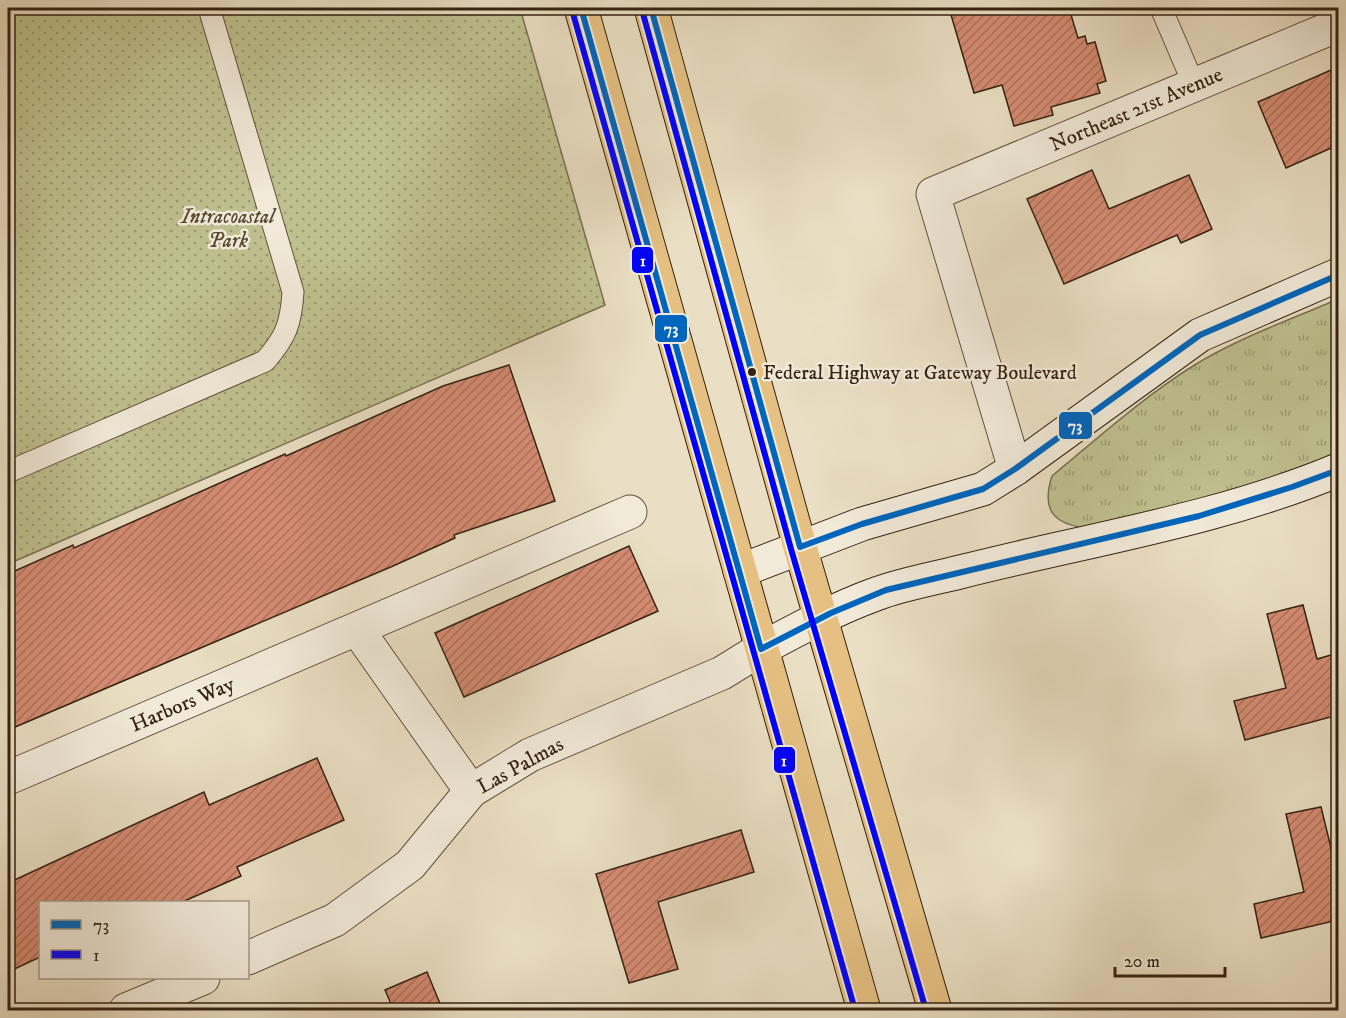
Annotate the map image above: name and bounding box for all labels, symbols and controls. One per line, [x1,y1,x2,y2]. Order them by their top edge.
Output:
street label: Northeast 21st Avenue [1046,62,1227,158]
park label: Intracoastal Park [179,204,277,254]
line badge: 1 [631,246,654,274]
text: 1 [640,251,646,271]
line badge: 73 [654,314,688,343]
text: 73 [664,319,678,339]
place label: Federal Highway at Gateway Boulevard [763,361,1077,386]
marker: Federal Highway at Gateway Boulevard [746,366,758,378]
line badge: 73 [1058,411,1093,440]
text: 73 [1068,416,1082,436]
street label: Harbors Way [126,671,239,738]
street label: Las Palmas [473,732,568,800]
line badge: 1 [773,746,796,774]
text: 1 [781,751,787,771]
legend [39,901,249,979]
text: 73 [93,915,109,937]
scale bar [1115,940,1224,978]
text: 1 [93,945,100,967]
text: 20 m [1124,951,1160,973]

